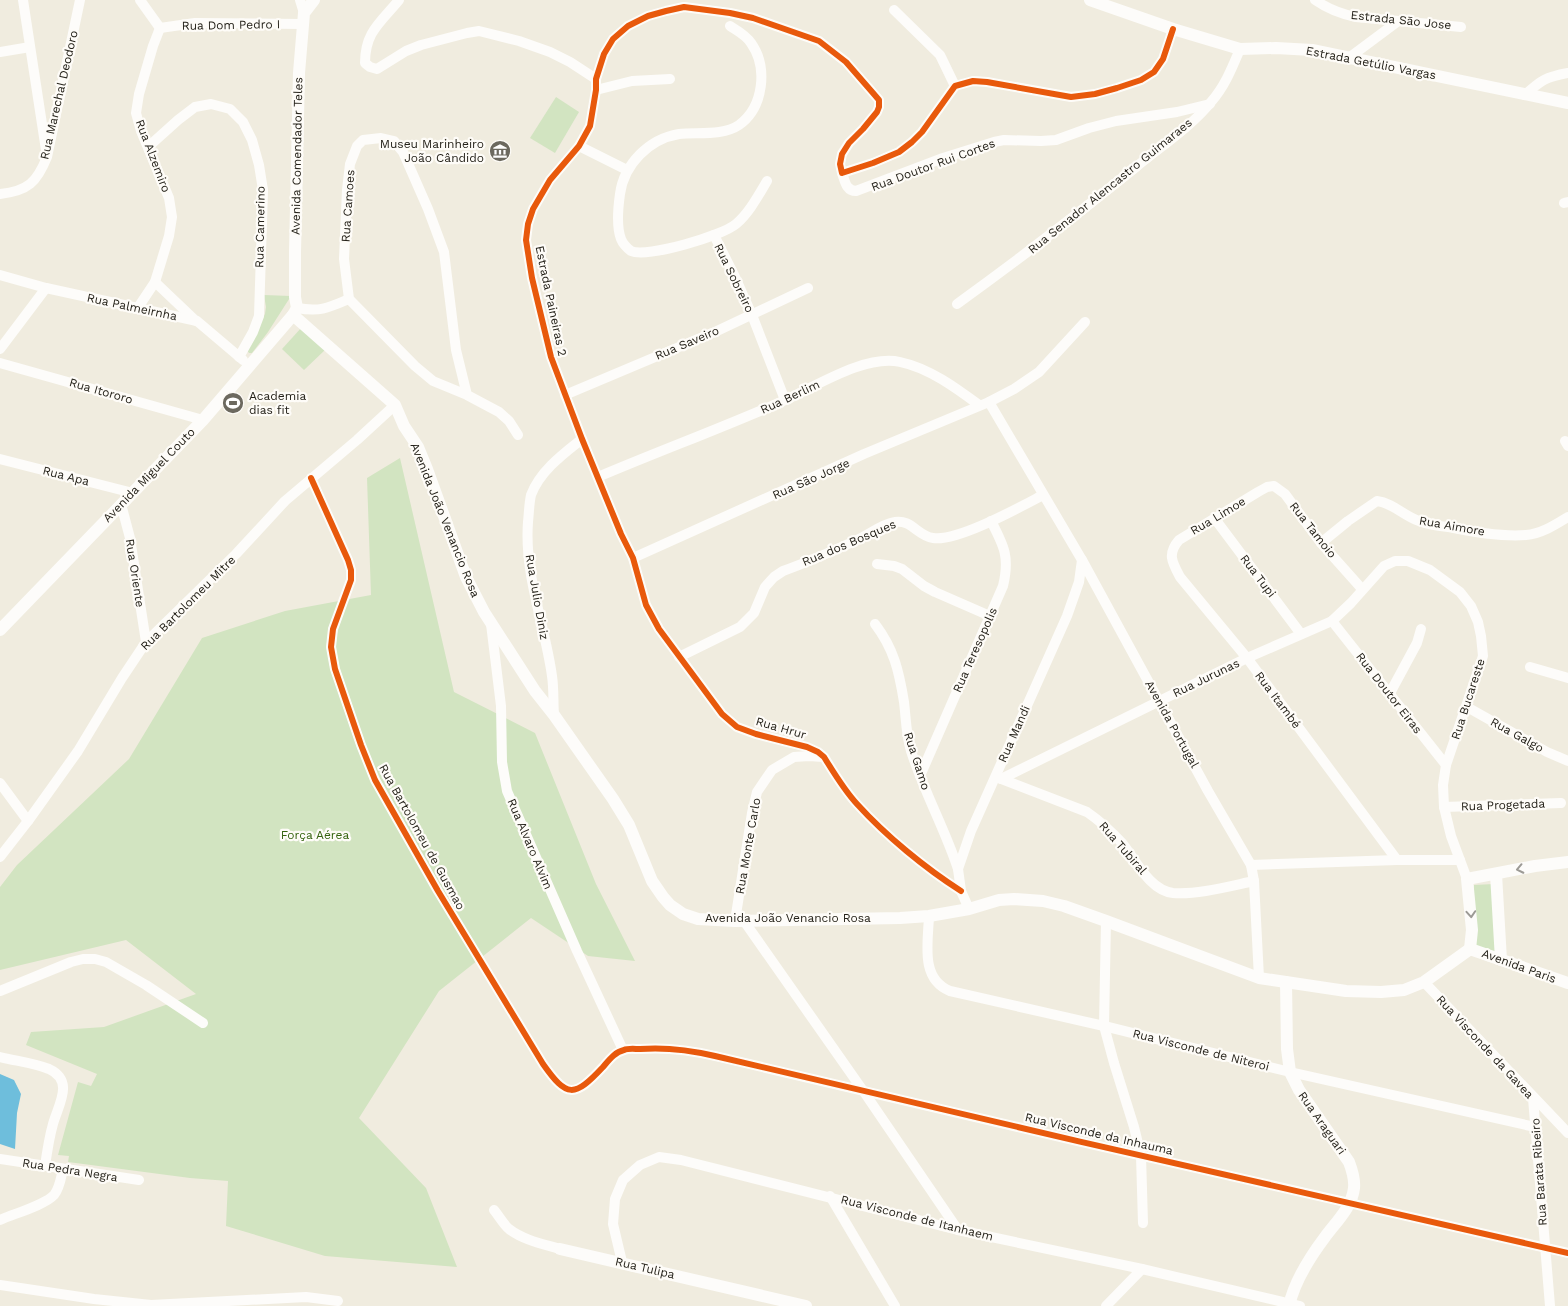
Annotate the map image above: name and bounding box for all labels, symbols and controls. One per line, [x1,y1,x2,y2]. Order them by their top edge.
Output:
street label: Estrada Sāo Jose [1350,8,1452,32]
street label: Rua Dom Pedro I [182,17,280,33]
street label: Rua Marechal Deodoro [37,29,81,161]
street label: Estrada Getúlio Vargas [1305,44,1437,82]
street label: Avenida Comendador Teles [289,77,305,235]
street label: Rua Senador Alencastro Guimaraes [1025,116,1195,256]
street label: Rua Alzemiro [133,118,173,194]
street label: Rua Doutor Rui Cortes [869,136,997,194]
place label: Museu Marinheiro João Cândido [380,137,484,165]
museum icon: Museu Marinheiro João Cândido [488,139,512,163]
street label: Rua Camoes [338,169,358,243]
street label: Rua Camerino [252,186,268,268]
street label: Rua Sobreiro [711,241,757,315]
street label: Estrada Paineiras 2 [532,245,570,357]
street label: Rua Palmeirnha [86,291,179,323]
street label: Rua Saveiro [653,323,721,363]
street label: Rua Itororo [68,375,134,407]
street label: Rua Berlim [758,377,822,417]
place label: Academia dias fit [249,389,306,417]
sports icon: Academia dias fit [221,391,245,415]
street label: Avenida Miguel Couto [100,425,198,525]
street label: Avenida João Venancio Rosa [407,441,483,600]
street label: Rua São Jorge [770,456,852,502]
street label: Rua Apa [41,463,91,489]
street label: Rua Limoe [1188,494,1248,538]
street label: Rua Tamoio [1287,499,1339,561]
street label: Rua Aimore [1418,513,1486,539]
street label: Rua dos Bosques [800,517,898,569]
street label: Rua Oriente [123,538,147,608]
street label: Rua Tupi [1237,552,1279,600]
street label: Rua Bartolomeu Mitre [138,553,238,653]
street label: Rua Julio Diniz [523,553,551,641]
street label: Rua Teresopolis [950,605,1000,695]
street label: Rua Doutor Eiras [1353,650,1425,736]
street label: Rua Jurunas [1170,656,1242,700]
street label: Rua Bucareste [1448,657,1488,741]
street label: Rua Itambé [1252,669,1304,731]
street label: Avenida Portugal [1142,678,1202,770]
street label: Rua Mandi [995,703,1033,765]
street label: Rua Hrur [754,714,808,742]
street label: Rua Galgo [1488,715,1546,755]
street label: Rua Gamo [901,730,933,792]
street label: Rua Bartolomeu de Gusmao [376,762,468,912]
street label: Rua Alvaro Alvim [505,796,555,892]
street label: Rua Monte Carlo [733,797,763,895]
street label: Rua Progetada [1461,797,1546,813]
street label: Rua Tubiral [1096,819,1150,877]
park label: Força Aérea [281,828,349,842]
one-way arrow [1515,864,1524,874]
one-way arrow [1465,910,1476,918]
street label: Avenida João Venancio Rosa [705,911,871,925]
street label: Avenida Paris [1480,946,1558,986]
street label: Rua Visconde da Gavea [1434,992,1537,1102]
street label: Rua Visconde de Niteroi [1131,1026,1271,1074]
street label: Rua Araguari [1295,1089,1349,1157]
street label: Rua Visconde da Inhauma [1024,1110,1175,1158]
street label: Rua Barata Ribeiro [1528,1118,1550,1226]
street label: Rua Pedra Negra [21,1156,119,1184]
street label: Rua Visconde de Itanhaem [839,1192,995,1244]
street label: Rua Tulipa [614,1254,676,1282]

